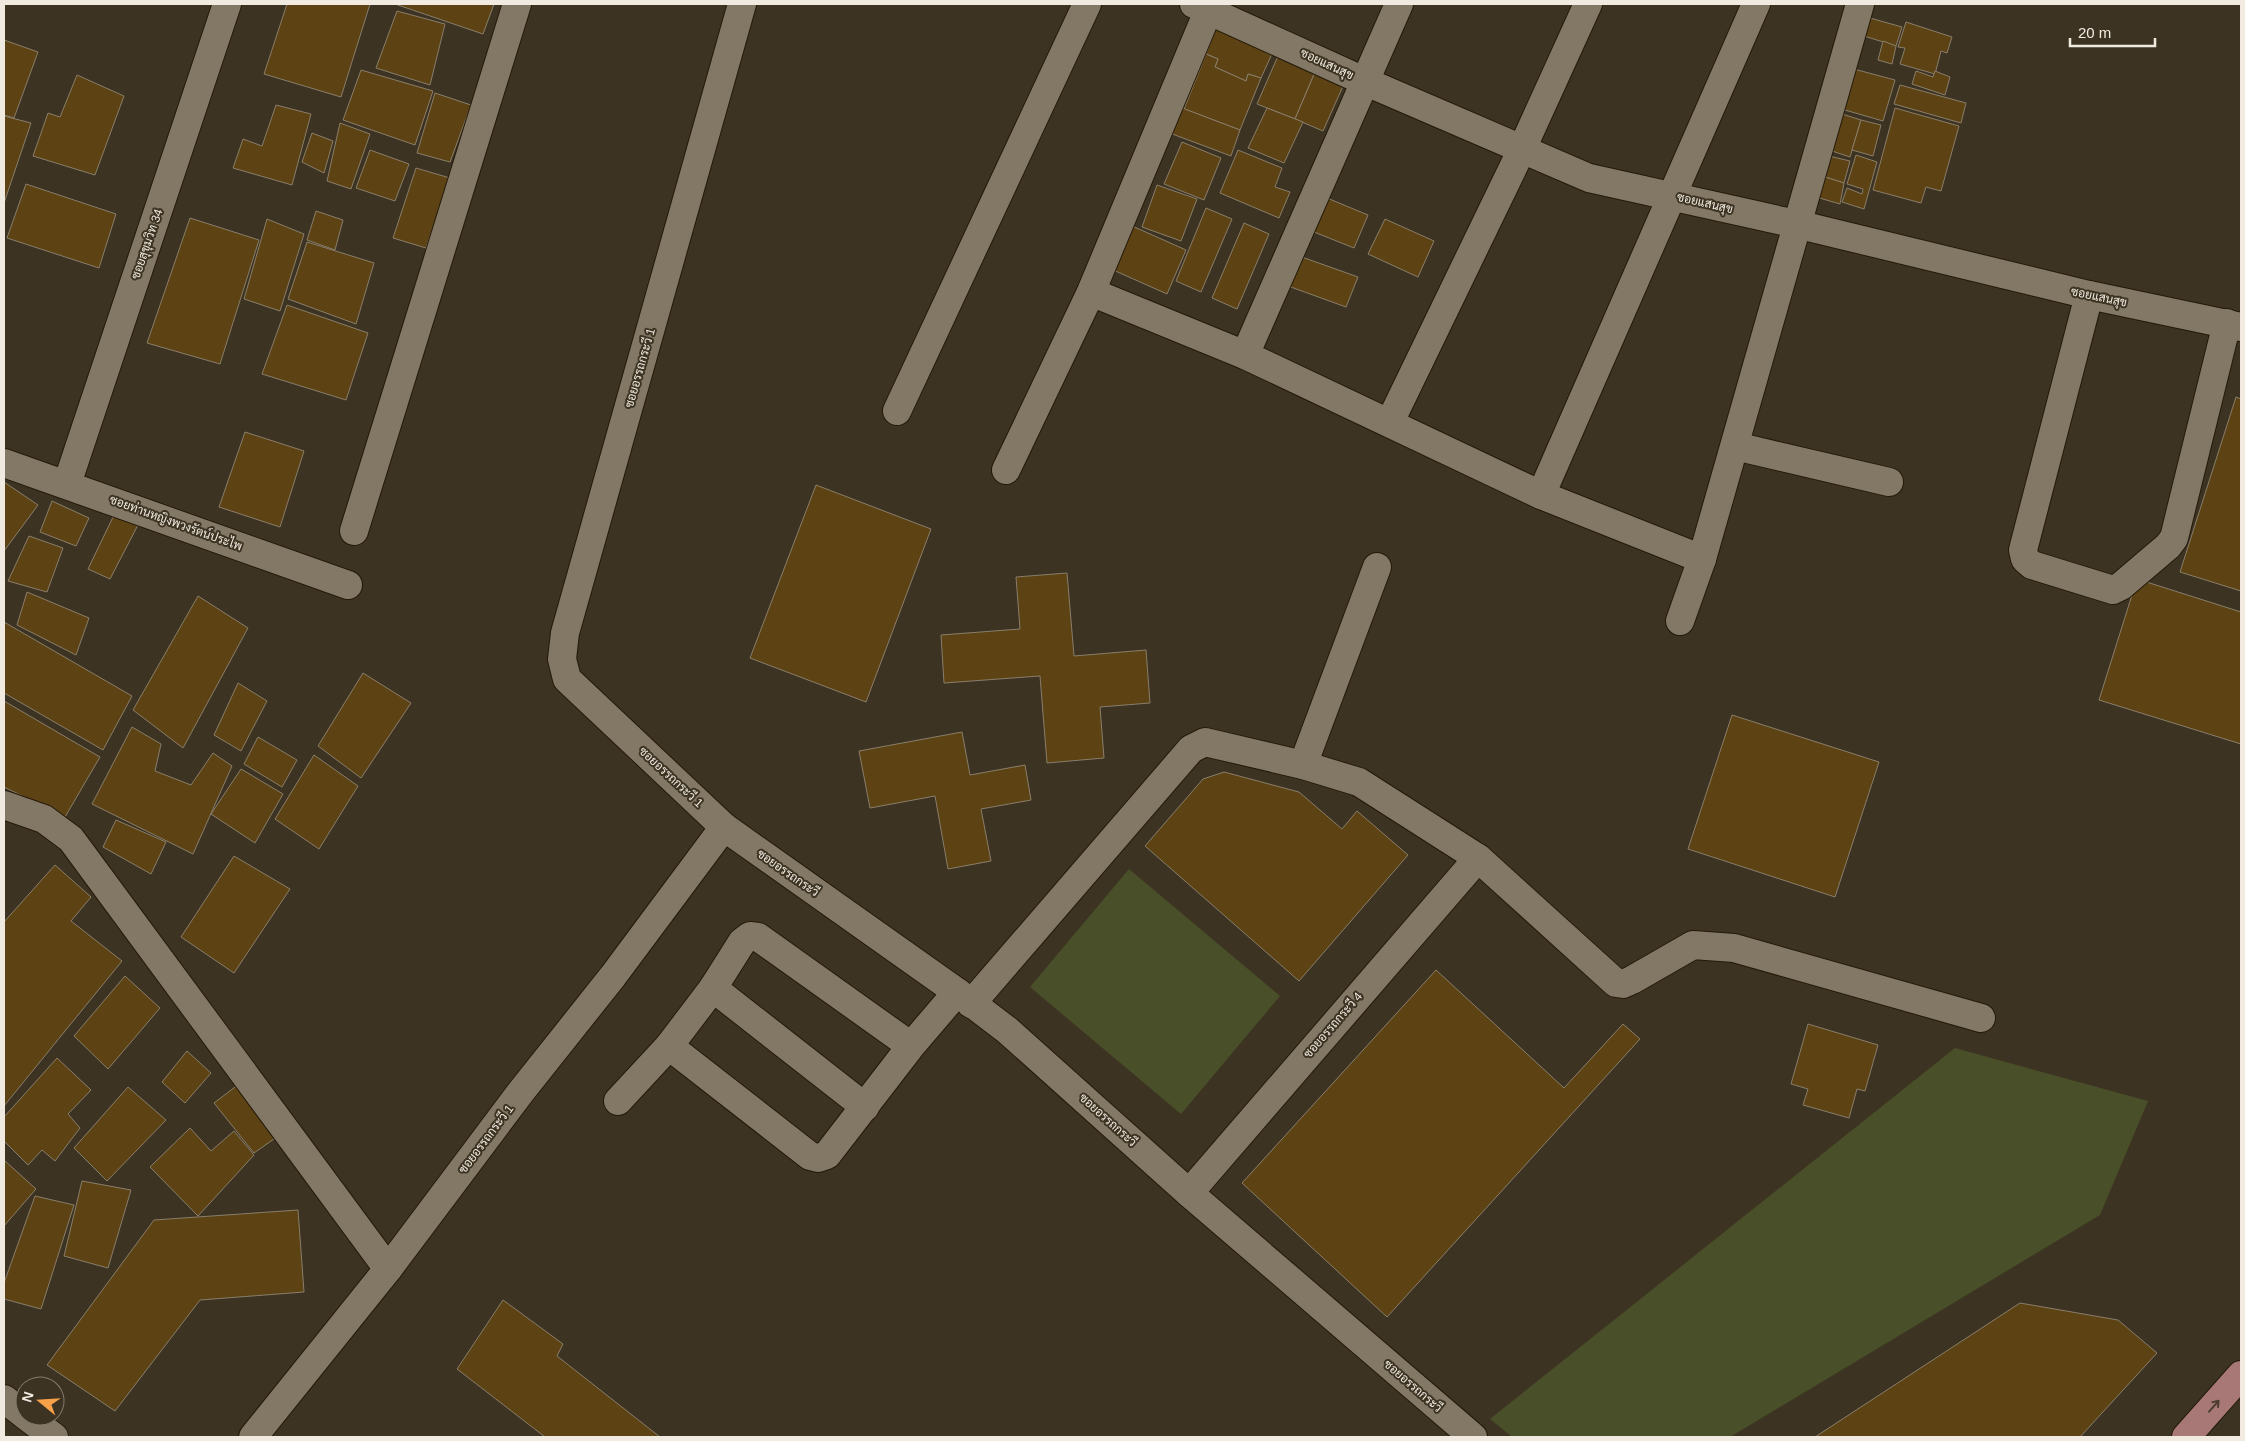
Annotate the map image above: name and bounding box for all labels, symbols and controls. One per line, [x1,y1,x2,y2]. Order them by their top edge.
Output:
scale bar [2070,15,2155,47]
text: 20 m [2078,24,2111,41]
street label: ซอยแสนสุข [1297,46,1356,84]
street label: ซอยแสนสุข [1675,190,1734,218]
street label: ซอยสุขุมวิท 34 [128,207,168,282]
street label: ซอยแสนสุข [2069,284,2128,312]
street label: ซอยอรรถกระวี 1 [621,326,658,409]
street label: ซอยท่านหญิงพวงรัตน์ประไพ [108,492,245,554]
street label: ซอยอรรถกระวี 1 [636,743,707,810]
street label: ซอยอรรถกระวี [754,846,822,899]
street label: ซอยอรรถกระวี 4 [1300,988,1365,1061]
street label: ซอยอรรถกระวี [1076,1090,1140,1149]
street label: ซอยอรรถกระวี 1 [455,1101,517,1176]
street label: ซอยอรรถกระวี [1381,1356,1446,1415]
north arrow [15,1376,65,1426]
text: N [18,1390,37,1404]
one-way arrow [2208,1400,2219,1413]

